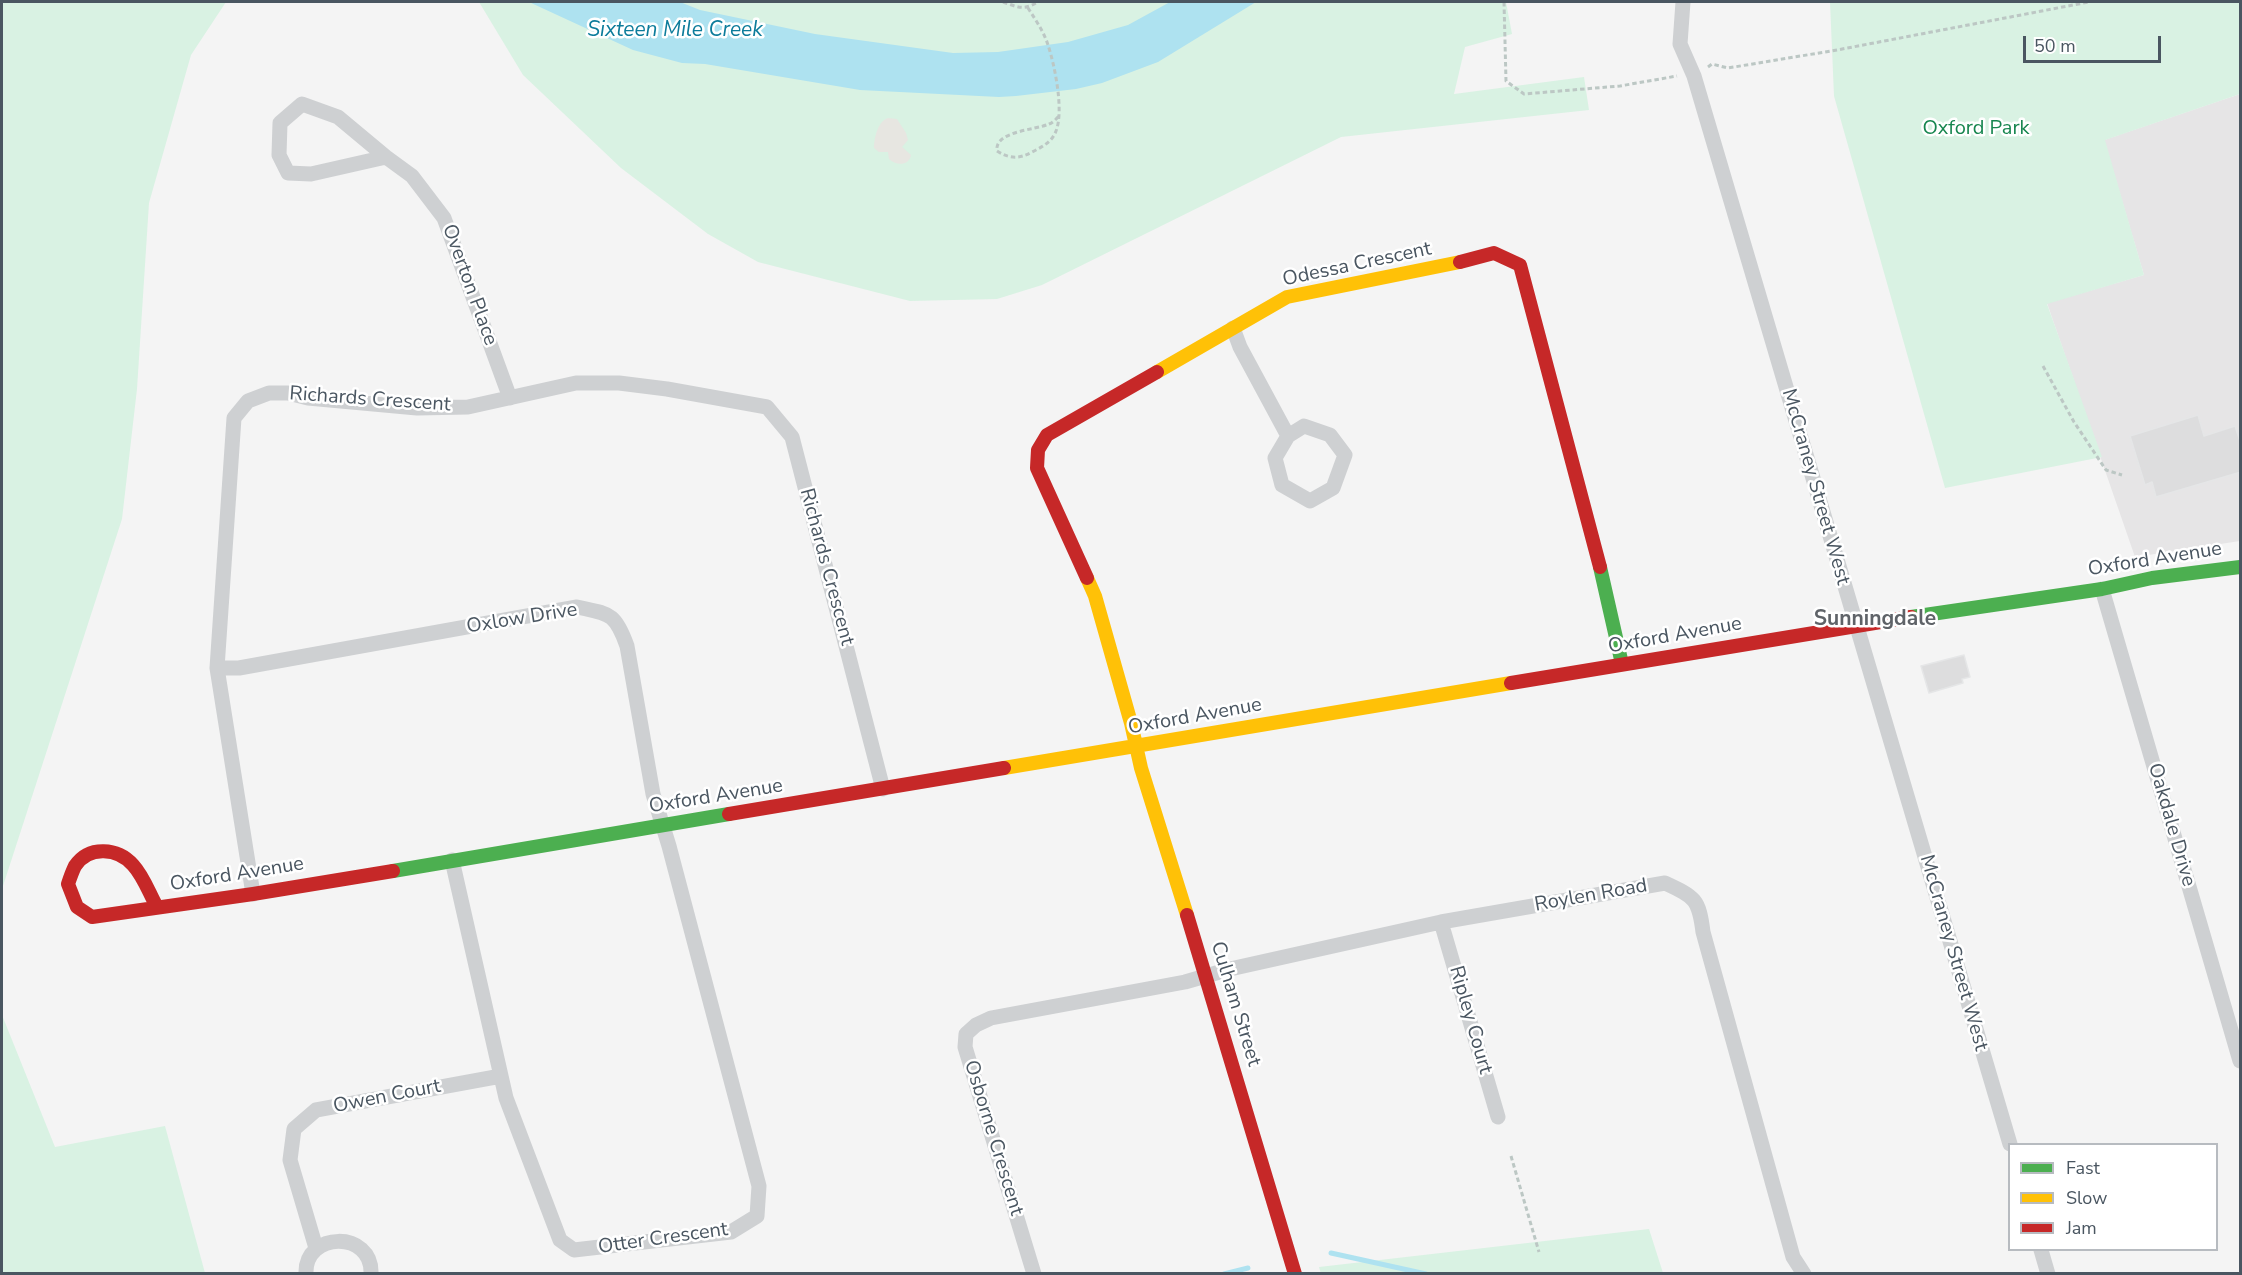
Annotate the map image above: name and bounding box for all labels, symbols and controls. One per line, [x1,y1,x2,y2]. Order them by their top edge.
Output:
water label: Sixteen Mile Creek [587,18,763,44]
scale bar [2026,24,2164,62]
text: 50 m [2034,34,2076,58]
park label: Oxford Park [1922,117,2030,141]
street label: Overton Place [436,221,502,349]
street label: Odessa Crescent [1280,238,1434,292]
street label: Richards Crescent [289,382,451,418]
street label: McCraney Street West [1776,386,1854,588]
street label: Richards Crescent [794,486,858,648]
street label: Oxford Avenue [2086,538,2224,582]
street label: Oxlow Drive [465,598,579,640]
district label: Sunningdale [1814,607,1936,633]
street label: Oxford Avenue [1606,612,1744,660]
street label: Oxford Avenue [1126,693,1264,741]
street label: Oakdale Drive [2142,761,2200,889]
street label: Oxford Avenue [647,775,785,819]
street label: McCraney Street West [1914,852,1992,1054]
street label: Oxford Avenue [168,853,306,897]
street label: Roylen Road [1533,874,1649,918]
street label: Culham Street [1205,939,1265,1069]
street label: Ripley Court [1443,963,1497,1077]
street label: Osborne Crescent [958,1058,1028,1218]
street label: Owen Court [331,1075,443,1119]
legend [2008,1143,2218,1251]
text: Fast [2066,1156,2100,1180]
text: Slow [2066,1186,2107,1210]
text: Jam [2066,1216,2097,1240]
street label: Otter Crescent [597,1218,729,1260]

